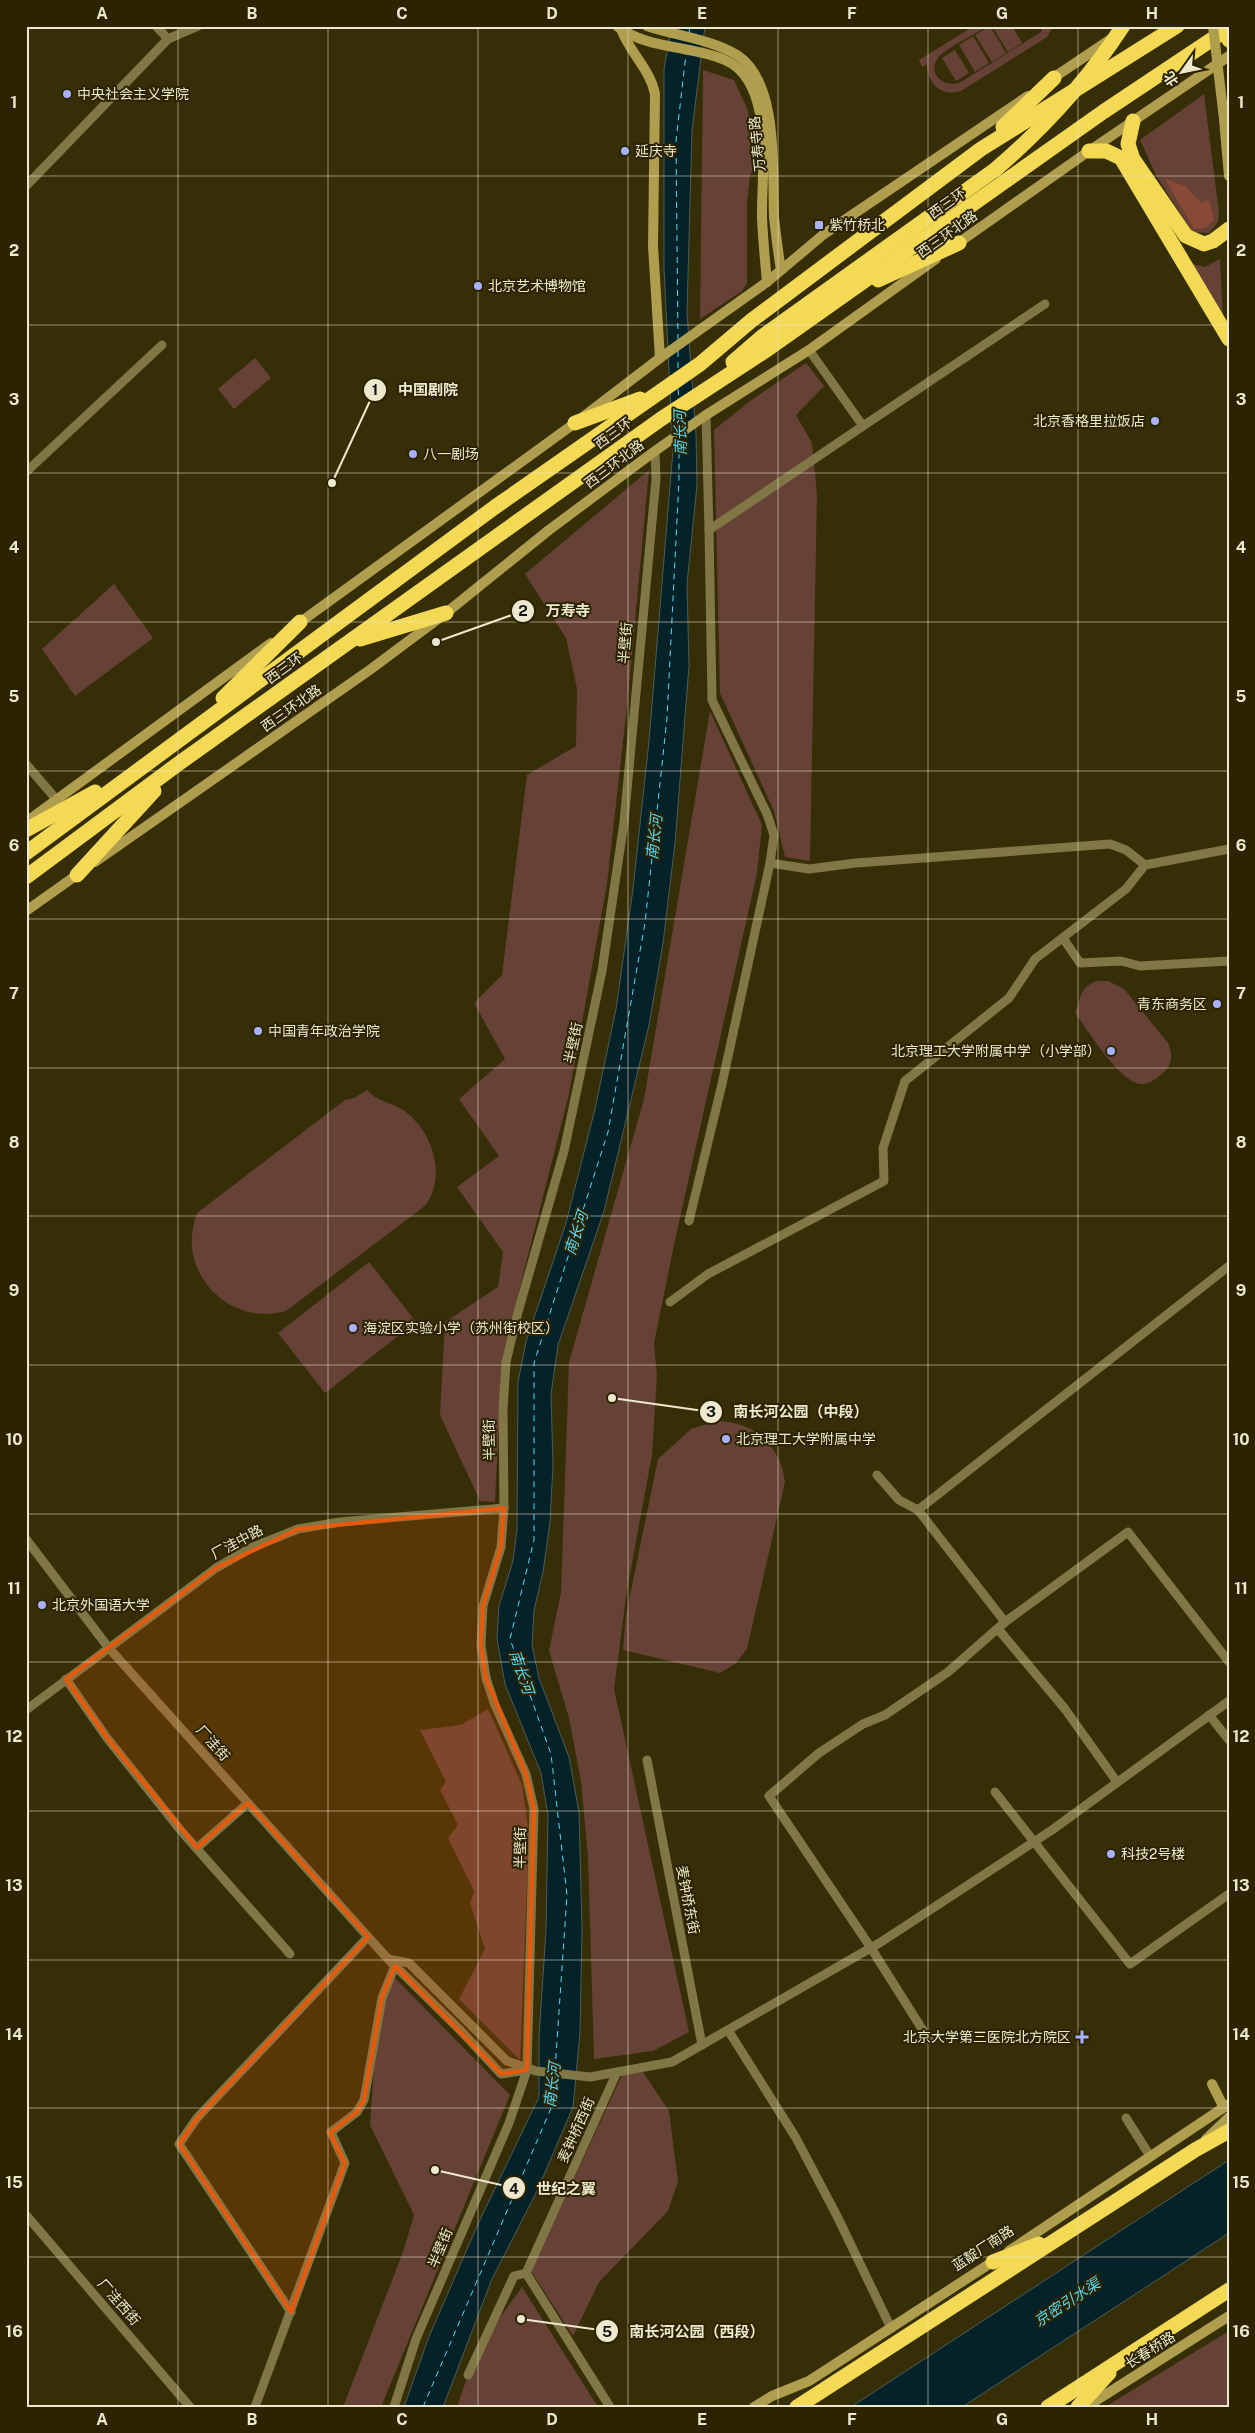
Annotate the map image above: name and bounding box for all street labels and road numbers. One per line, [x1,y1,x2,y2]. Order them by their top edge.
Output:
street label: 万寿寺路 [746,115,768,173]
street label: 西三环 [925,184,969,222]
street label: 西三环北路 [914,207,980,261]
street label: 西三环 [591,414,635,452]
street label: 西三环北路 [581,437,647,491]
street label: 半壁街 [615,621,635,665]
street label: 西三环 [262,649,306,687]
street label: 西三环北路 [258,681,324,735]
street label: 半壁街 [561,1021,585,1065]
street label: 半壁街 [481,1419,497,1461]
street label: 厂洼中路 [209,1522,265,1562]
street label: 厂洼街 [193,1722,233,1764]
street label: 半壁街 [512,1827,528,1869]
street label: 麦钟桥东街 [673,1864,703,1936]
street label: 麦钟桥西街 [554,2095,598,2165]
street label: 蓝靛厂南路 [949,2222,1017,2274]
street label: 半壁街 [424,2226,456,2270]
street label: 厂洼西街 [95,2276,143,2328]
street label: 长春桥路 [1122,2328,1178,2372]

